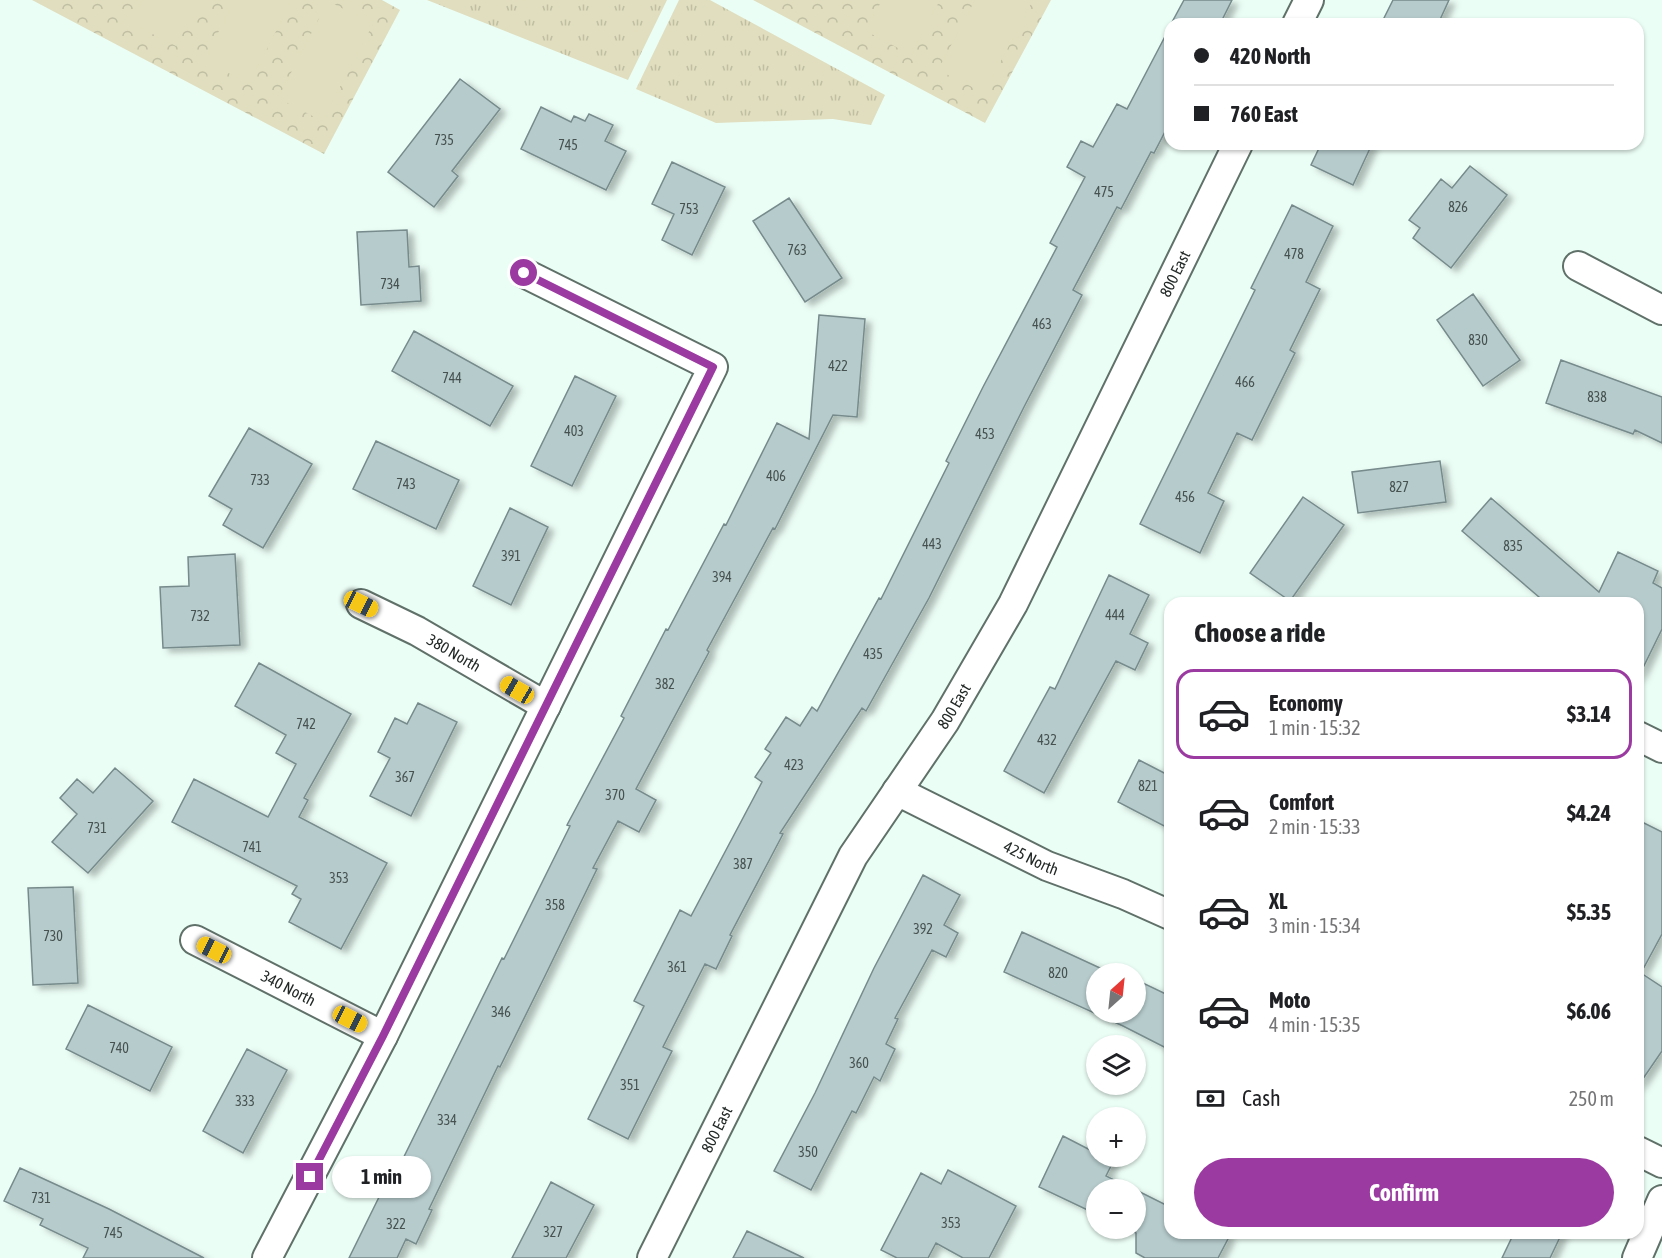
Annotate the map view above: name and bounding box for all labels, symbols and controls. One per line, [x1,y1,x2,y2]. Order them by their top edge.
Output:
text: 420 North [1230,43,1311,69]
text: 760 East [1230,101,1298,127]
house number: 735 [434,132,454,148]
house number: 745 [558,137,578,153]
house number: 475 [1094,184,1114,200]
house number: 826 [1448,199,1468,215]
house number: 753 [679,201,699,217]
house number: 763 [787,242,807,258]
house number: 478 [1284,246,1304,262]
street label: 800 East [1156,247,1194,300]
route start [510,259,537,286]
house number: 734 [380,276,400,292]
house number: 463 [1032,316,1052,332]
house number: 830 [1468,332,1488,348]
house number: 422 [828,358,848,374]
house number: 744 [442,370,462,386]
house number: 466 [1235,374,1255,390]
house number: 838 [1587,389,1607,405]
house number: 403 [564,423,584,439]
house number: 453 [975,426,995,442]
house number: 406 [766,468,786,484]
house number: 733 [250,472,270,488]
house number: 743 [396,476,416,492]
house number: 827 [1389,479,1409,495]
house number: 456 [1175,489,1195,505]
house number: 443 [922,536,942,552]
house number: 835 [1503,538,1523,554]
house number: 391 [501,548,521,564]
house number: 394 [712,569,732,585]
car [341,588,381,620]
house number: 444 [1105,607,1125,623]
house number: 732 [190,608,210,624]
text: Choose a ride [1194,617,1326,648]
street label: 380 North [424,630,484,675]
house number: 435 [863,646,883,662]
car [497,673,537,707]
house number: 382 [655,676,675,692]
street label: 800 East [933,680,974,732]
icon: car [1197,687,1251,741]
text: Economy [1269,690,1343,716]
text: $3.14 [1567,701,1611,727]
house number: 742 [296,716,316,732]
text: 1 min · 15:32 [1269,716,1361,739]
house number: 432 [1037,732,1057,748]
house number: 423 [784,757,804,773]
house number: 367 [395,769,415,785]
house number: 821 [1138,778,1158,794]
icon: car [1197,786,1251,840]
house number: 370 [605,787,625,803]
text: Comfort [1269,789,1334,815]
text: $4.24 [1567,800,1611,826]
text: 2 min · 15:33 [1269,815,1361,838]
house number: 731 [87,820,107,836]
street label: 425 North [1001,837,1061,878]
house number: 741 [242,839,262,855]
house number: 387 [733,856,753,872]
house number: 353 [329,870,349,886]
icon: car [1197,885,1251,939]
text: XL [1269,888,1287,914]
house number: 358 [545,897,565,913]
text: $5.35 [1567,899,1611,925]
text: 3 min · 15:34 [1269,914,1361,937]
house number: 392 [913,921,933,937]
house number: 730 [43,928,63,944]
car [194,934,234,966]
house number: 361 [667,959,687,975]
north arrow [1086,963,1146,1023]
map controls [1086,963,1146,1239]
house number: 820 [1048,965,1068,981]
street label: 340 North [258,966,319,1009]
icon: car [1197,984,1251,1038]
text: Moto [1269,987,1311,1013]
text: $6.06 [1567,998,1611,1024]
car [330,1003,370,1035]
house number: 346 [491,1004,511,1020]
text: 4 min · 15:35 [1269,1013,1361,1036]
button: layers [1086,1035,1146,1095]
house number: 740 [109,1040,129,1056]
house number: 360 [849,1055,869,1071]
house number: 351 [620,1077,640,1093]
icon: cash [1194,1082,1227,1115]
text: Cash [1242,1085,1281,1111]
text: 250 m [1569,1087,1614,1110]
house number: 333 [235,1093,255,1109]
street label: 800 East [697,1103,736,1155]
button: + [1086,1107,1146,1167]
house number: 334 [437,1112,457,1128]
house number: 350 [798,1144,818,1160]
callout: 1 min [331,1156,430,1198]
button: Confirm [1194,1158,1614,1227]
route end [296,1163,323,1190]
text: 1 min [361,1165,402,1188]
button: − [1086,1179,1146,1239]
house number: 731 [31,1190,51,1206]
house number: 353 [941,1215,961,1231]
house number: 322 [386,1216,406,1232]
house number: 327 [543,1224,563,1240]
house number: 745 [103,1225,123,1241]

